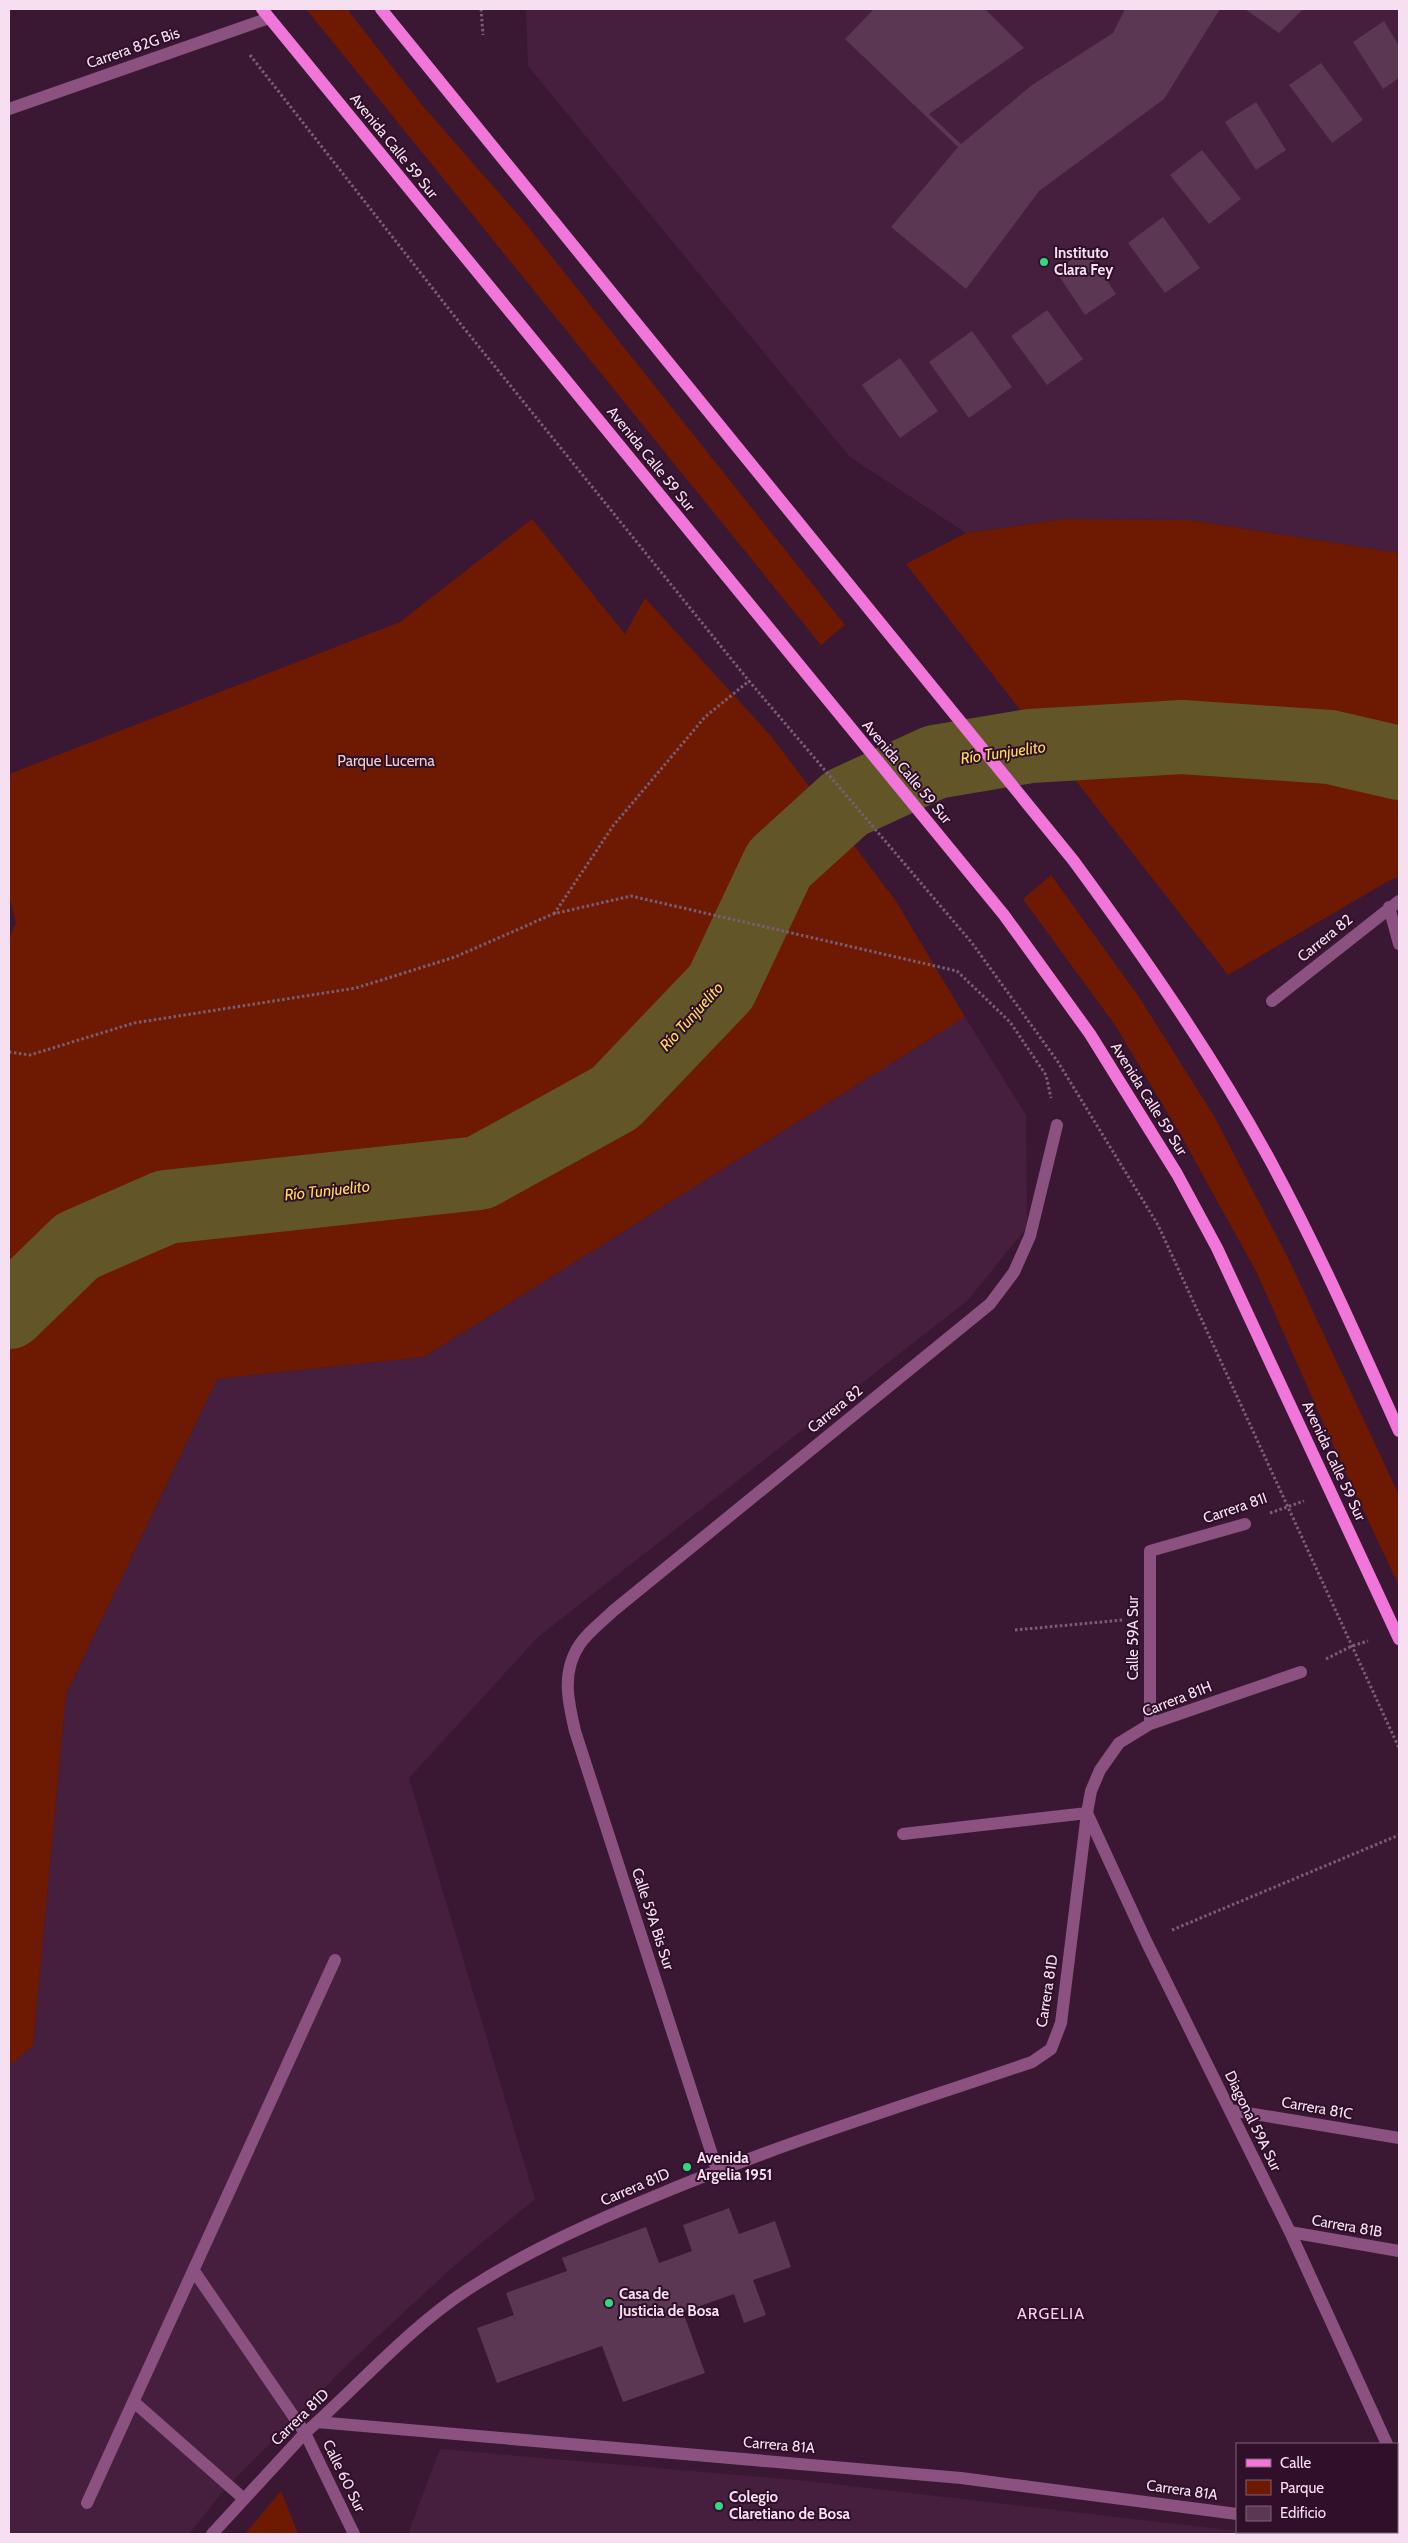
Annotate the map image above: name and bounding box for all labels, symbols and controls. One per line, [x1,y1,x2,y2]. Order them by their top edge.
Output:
street label: Carrera 82G Bis [84,24,182,72]
street label: Avenida Calle 59 Sur [346,90,442,202]
place label: Instituto Clara Fey [1054,244,1114,279]
marker: Instituto Clara Fey [1038,256,1050,268]
street label: Avenida Calle 59 Sur [603,403,699,515]
street label: Avenida Calle 59 Sur [858,716,956,828]
water label: Río Tunjuelito [959,737,1047,768]
park label: Parque Lucerna [337,752,435,770]
street label: Carrera 82 [1294,910,1356,966]
water label: Río Tunjuelito [656,978,727,1055]
street label: Avenida Calle 59 Sur [1107,1039,1191,1159]
water label: Río Tunjuelito [283,1177,371,1204]
street label: Carrera 82 [804,1381,866,1437]
street label: Avenida Calle 59 Sur [1298,1398,1370,1524]
street label: Carrera 81I [1201,1489,1269,1527]
street label: Calle 59A Sur [1124,1595,1142,1680]
street label: Carrera 81H [1140,1677,1214,1721]
street label: Calle 59A Bis Sur [628,1866,678,1973]
street label: Carrera 81D [1032,1953,1062,2029]
street label: Diagonal 59A Sur [1221,2068,1285,2174]
street label: Carrera 81C [1280,2093,1354,2123]
place label: Avenida Argelia 1951 [697,2149,772,2184]
marker: Avenida Argelia 1951 [681,2161,693,2173]
street label: Carrera 81D [598,2164,672,2210]
street label: Carrera 81B [1310,2211,1384,2241]
place label: Casa de Justicia de Bosa [618,2285,720,2320]
marker: Casa de Justicia de Bosa [603,2297,615,2309]
district label: ARGELIA [1017,2304,1085,2323]
street label: Carrera 81D [267,2385,333,2449]
street label: Carrera 81A [742,2433,816,2457]
street label: Calle 60 Sur [319,2437,369,2515]
legend [1236,2443,1398,2533]
text: Calle [1280,2454,1311,2472]
street label: Carrera 81A [1145,2476,1220,2504]
text: Parque [1280,2479,1324,2497]
place label: Colegio Claretiano de Bosa [729,2488,850,2523]
marker: Colegio Claretiano de Bosa [713,2500,725,2512]
text: Edificio [1280,2504,1326,2522]

